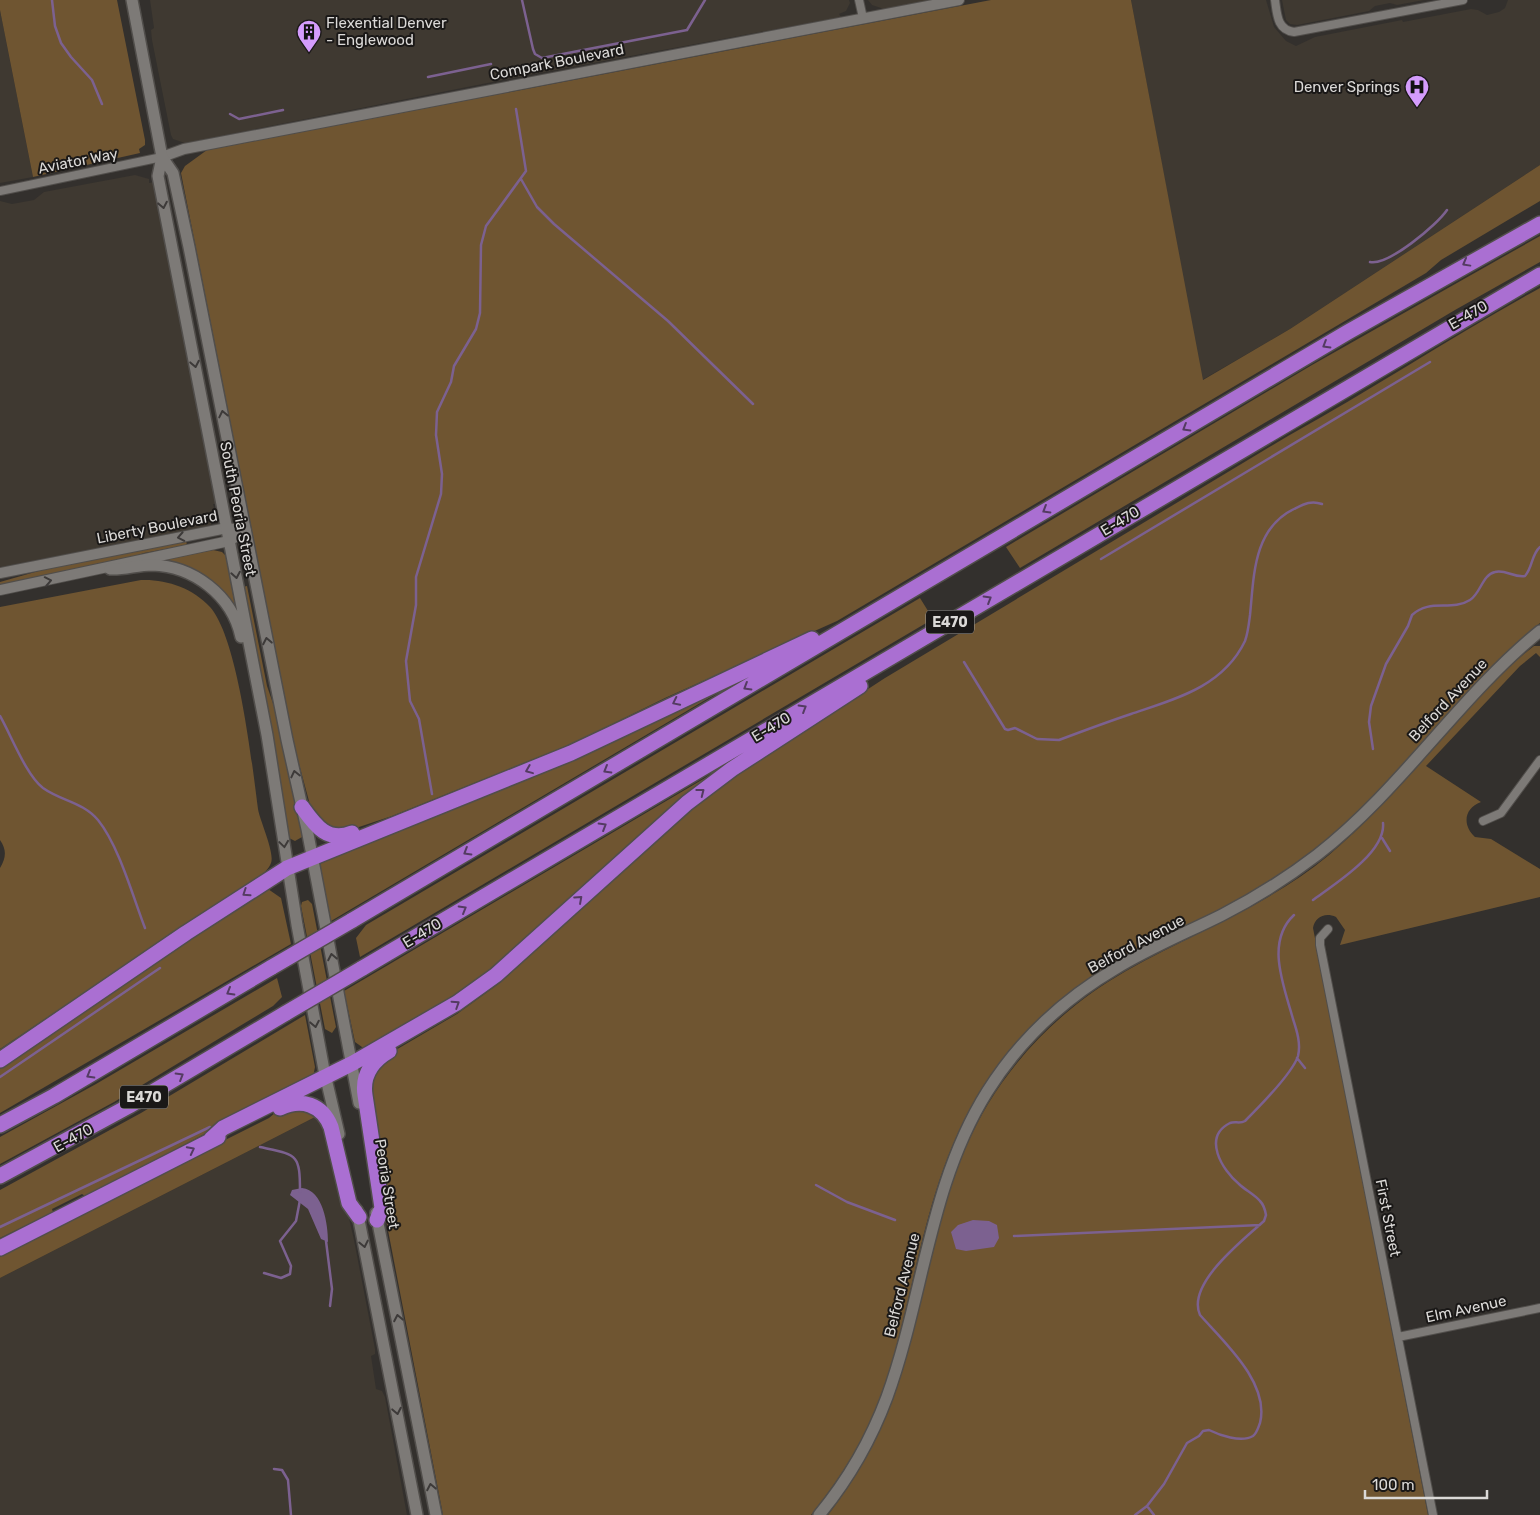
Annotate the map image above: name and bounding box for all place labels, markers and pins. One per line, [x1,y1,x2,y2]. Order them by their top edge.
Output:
place label: Flexential Denver - Englewood [326,14,447,49]
building icon: Flexential Denver - Englewood [296,19,322,53]
hospital icon: Denver Springs [1404,74,1430,108]
place label: Denver Springs [1294,78,1400,96]

